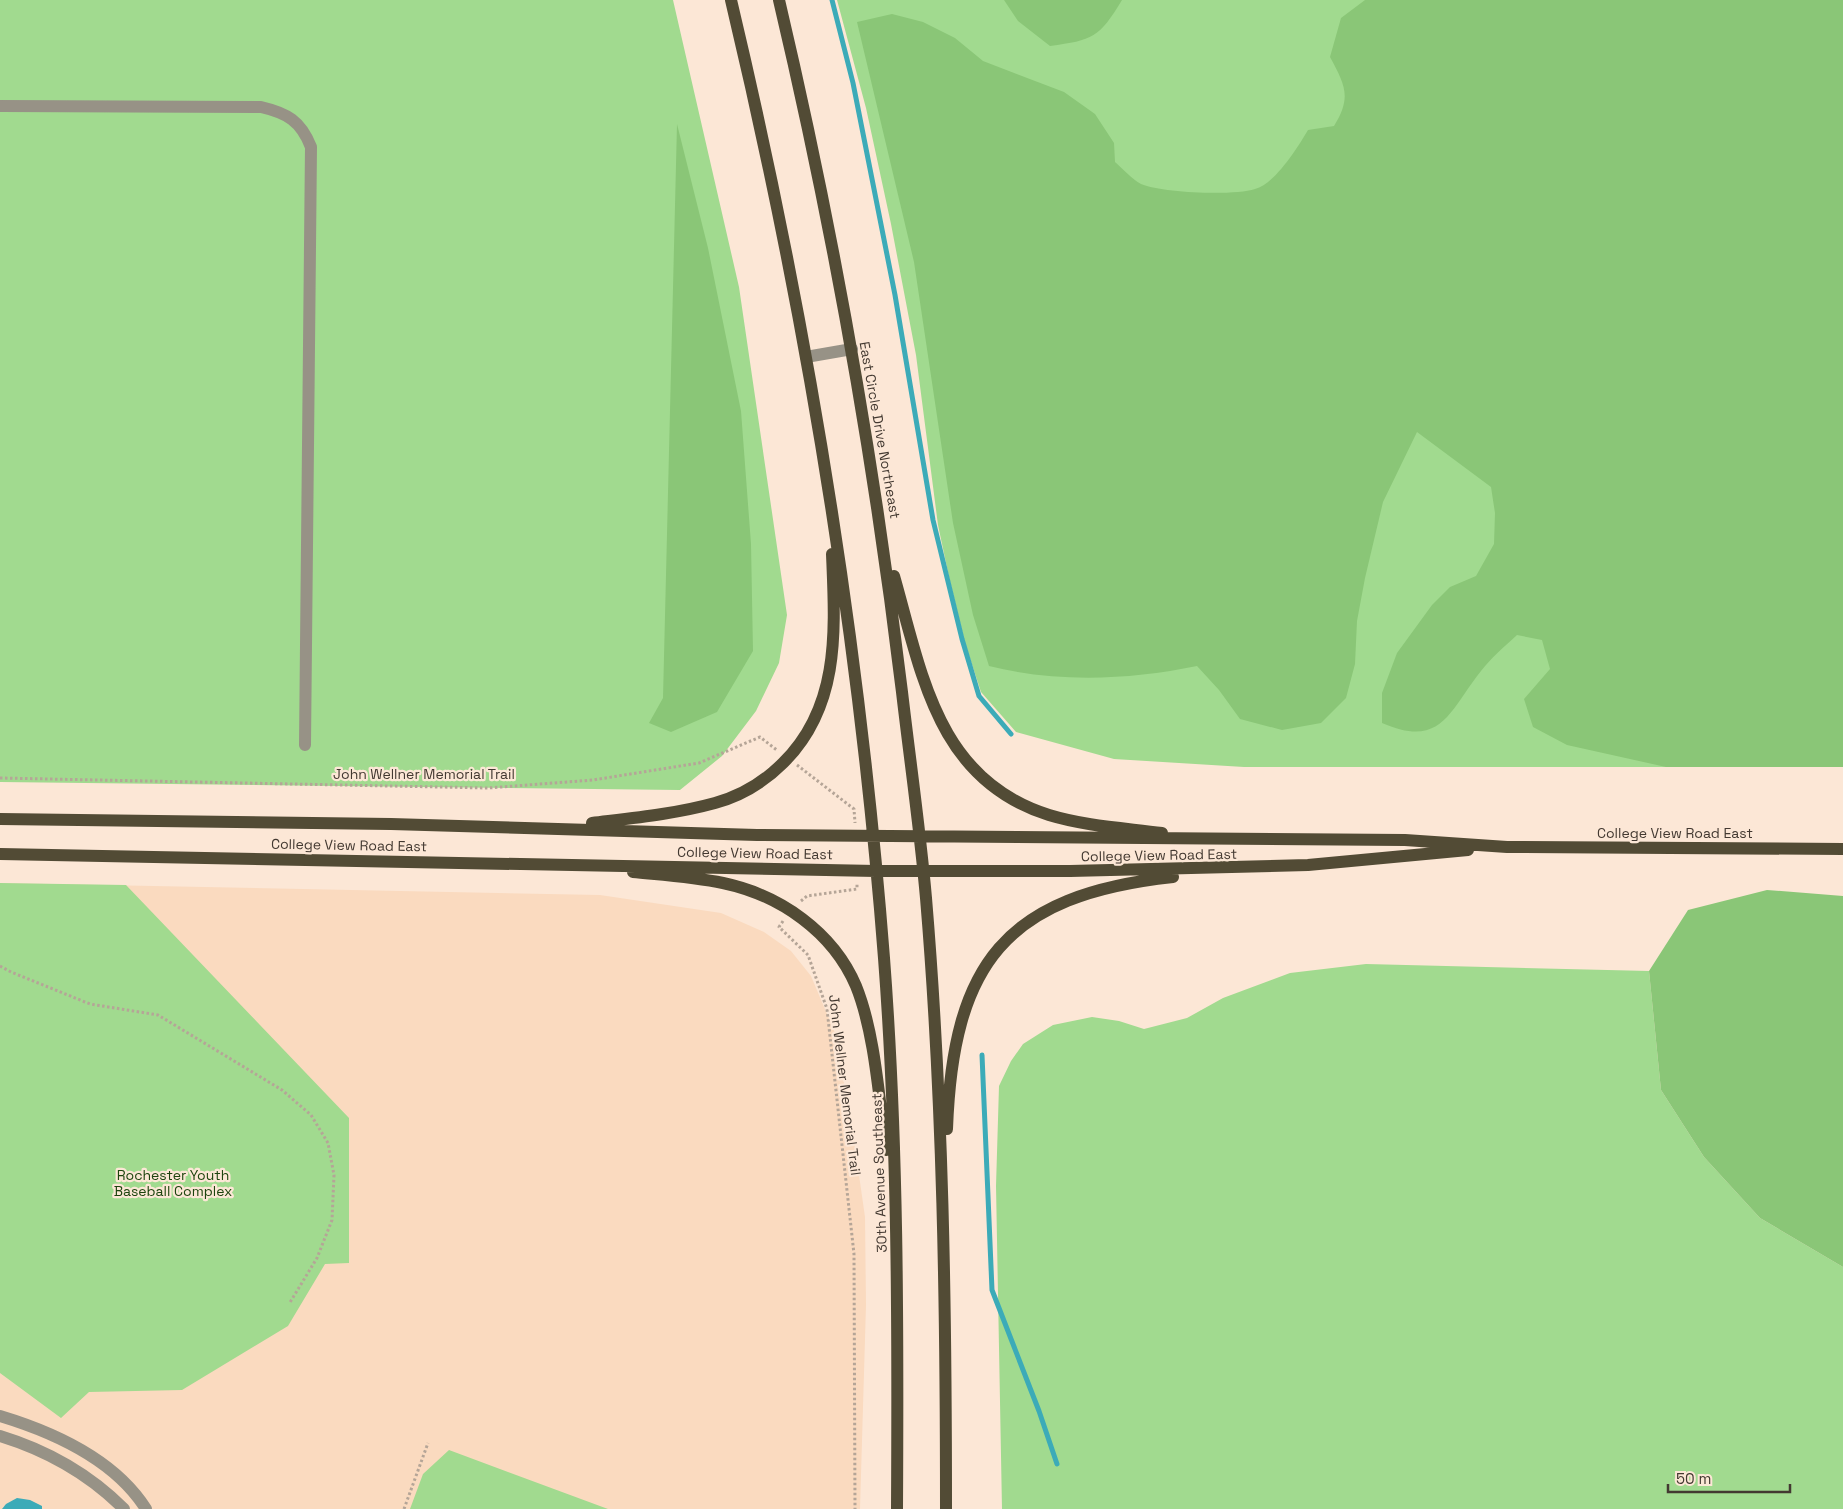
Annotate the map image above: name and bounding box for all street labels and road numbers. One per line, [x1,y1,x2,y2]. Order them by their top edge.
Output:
street label: East Circle Drive Northeast [856,340,904,520]
street label: John Wellner Memorial Trail [333,765,515,783]
street label: College View Road East [1597,824,1753,842]
street label: College View Road East [271,835,427,855]
street label: College View Road East [677,843,833,863]
street label: College View Road East [1081,845,1237,865]
street label: John Wellner Memorial Trail [825,994,865,1176]
street label: 30th Avenue Southeast [867,1093,891,1253]

